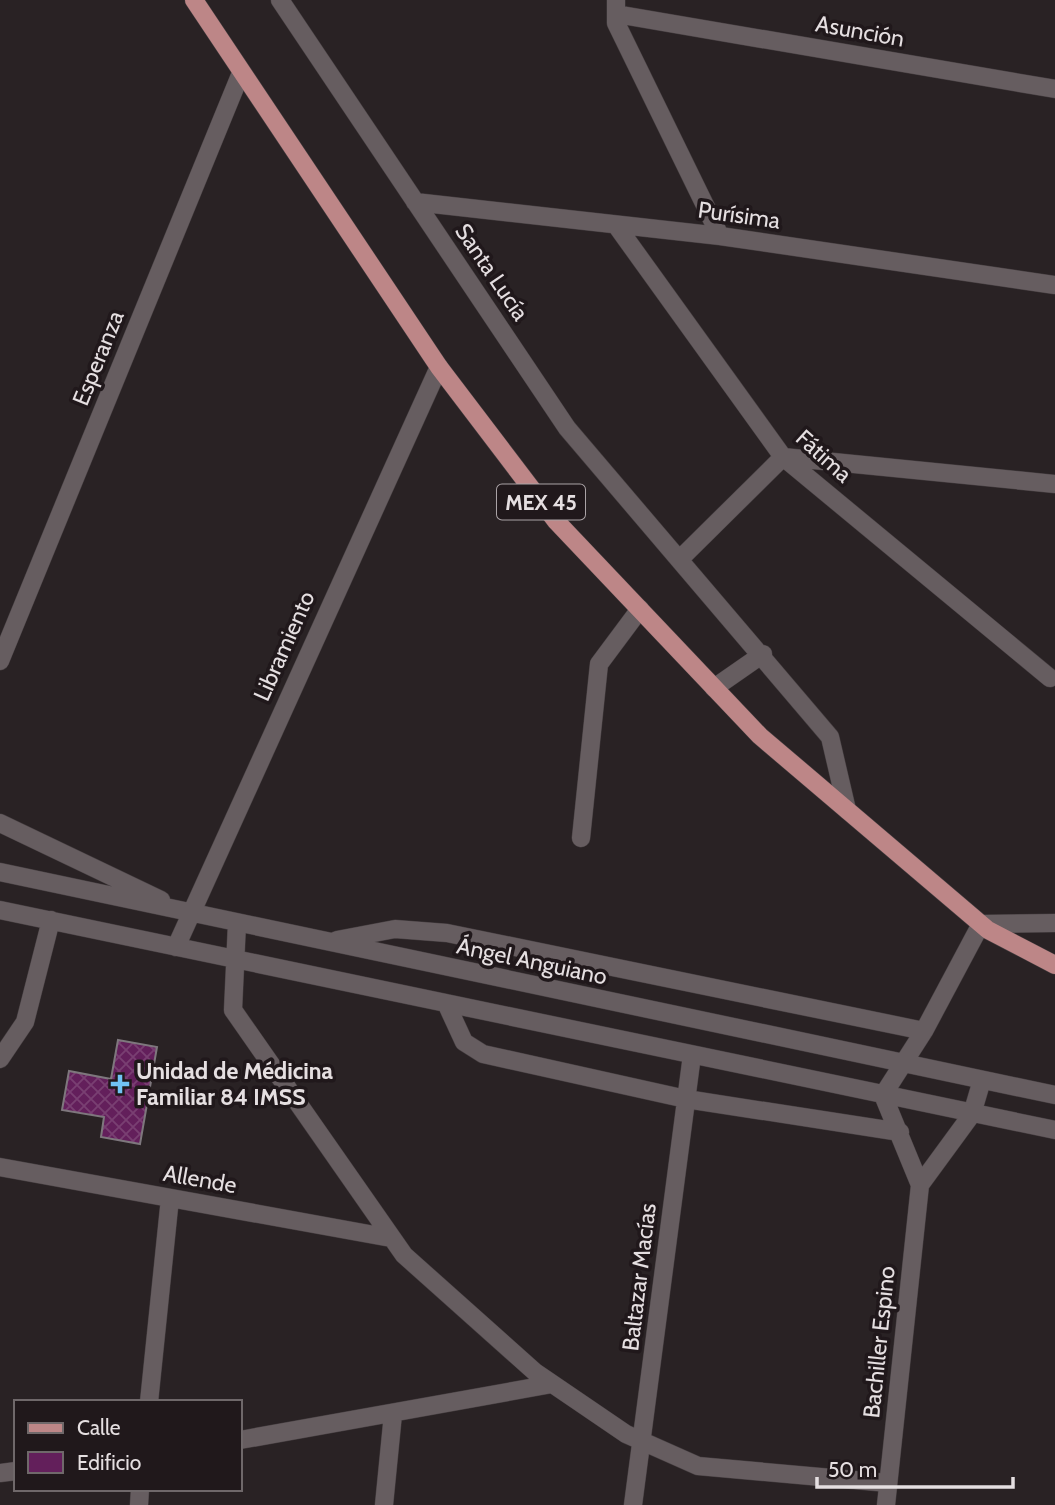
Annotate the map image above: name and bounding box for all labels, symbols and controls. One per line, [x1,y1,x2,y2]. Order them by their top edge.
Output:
street label: Asunción [814,9,906,53]
street label: Purísima [696,195,782,235]
street label: Santa Lucía [449,218,535,326]
street label: Esperanza [66,307,130,409]
street label: Fátima [790,424,858,488]
road number: MEX 45 [497,484,585,520]
street label: Libramiento [247,587,321,705]
street label: Ángel Anguiano [454,930,610,991]
place label: Unidad de Médicina Familiar 84 IMSS [136,1057,333,1111]
marker: Unidad de Médicina Familiar 84 IMSS [110,1074,130,1094]
street label: Allende [161,1159,239,1199]
street label: Baltazar Macías [616,1202,662,1352]
street label: Bachiller Espino [857,1265,901,1419]
legend [14,1400,242,1491]
text: Calle [77,1415,121,1440]
scale bar [817,1446,1013,1490]
text: Edificio [77,1450,141,1475]
text: 50 m [828,1457,877,1482]

